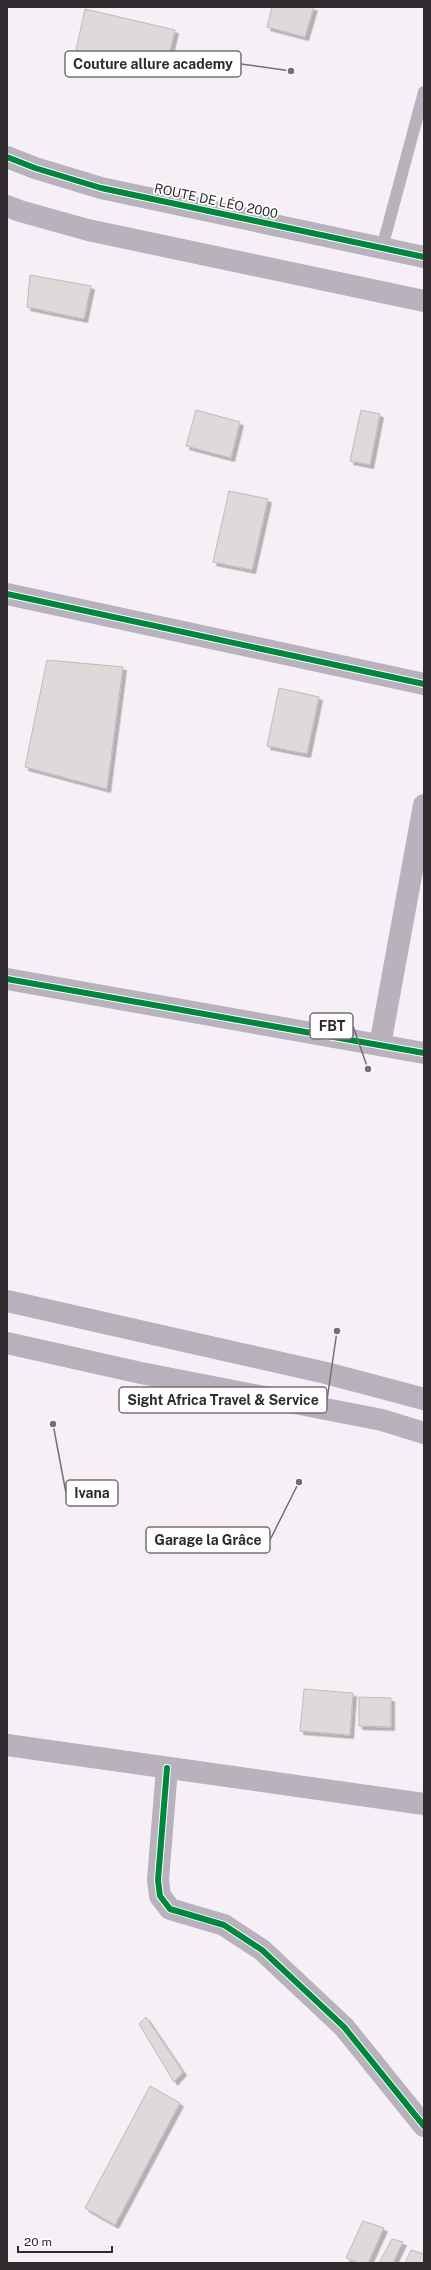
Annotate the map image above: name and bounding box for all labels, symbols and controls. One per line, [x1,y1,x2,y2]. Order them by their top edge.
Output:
callout: Couture allure academy [65,51,241,77]
text: Couture allure academy [73,56,233,72]
street label: ROUTE DE LÉO 2000 [153,180,279,221]
callout: FBT [310,1013,353,1039]
text: FBT [319,1018,346,1034]
callout: Sight Africa Travel & Service [119,1387,327,1413]
text: Sight Africa Travel & Service [127,1392,319,1408]
callout: Ivana [66,1480,118,1506]
text: Ivana [74,1485,110,1501]
callout: Garage la Grâce [146,1527,270,1553]
text: Garage la Grâce [154,1532,262,1548]
scale bar [18,2228,112,2254]
text: 20 m [24,2235,52,2249]

